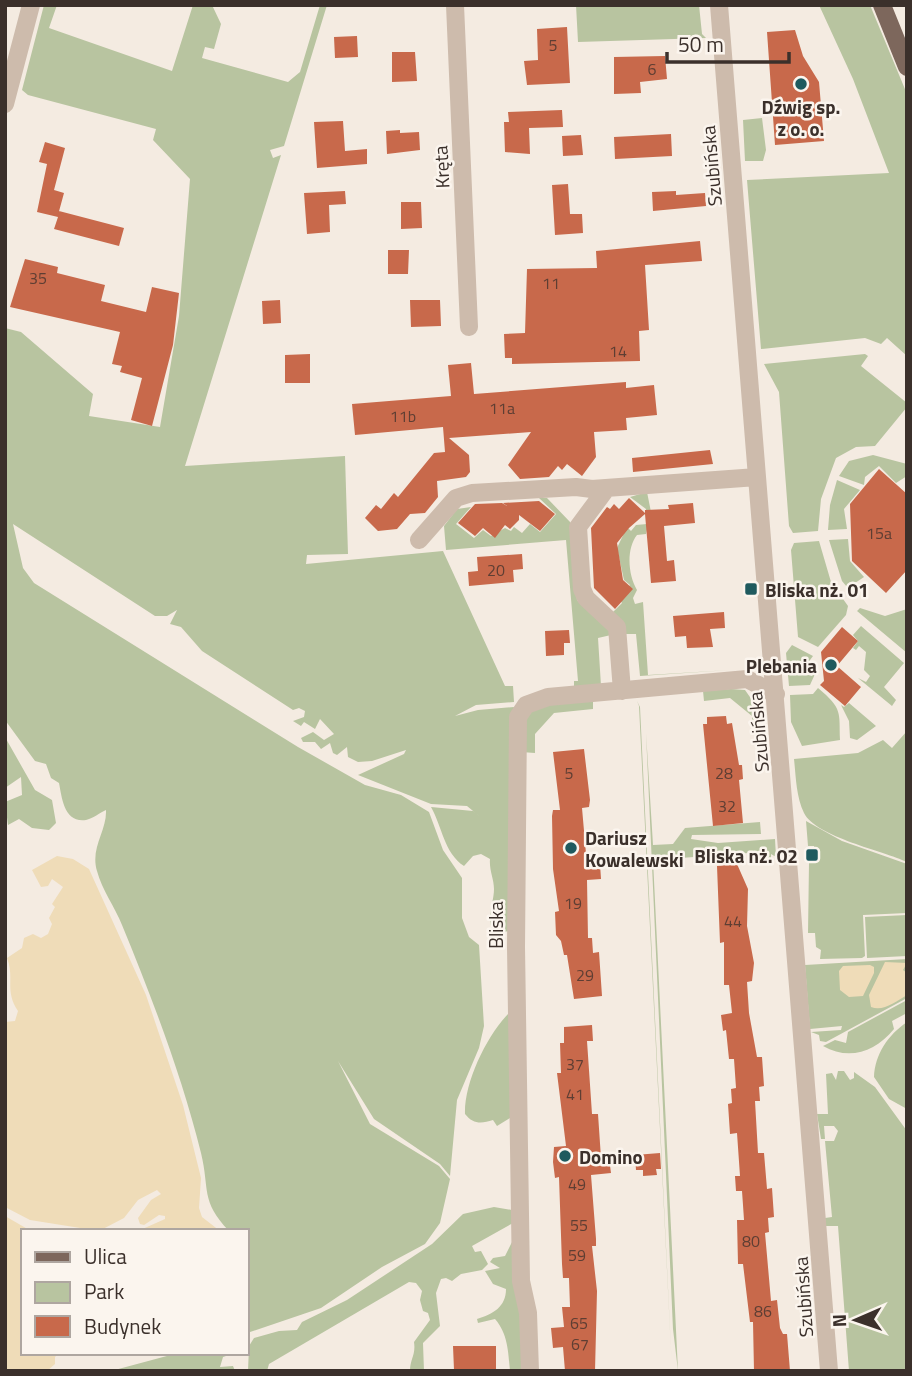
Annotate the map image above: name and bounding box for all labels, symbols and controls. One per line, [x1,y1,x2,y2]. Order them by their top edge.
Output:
scale bar [667,21,790,65]
text: 50 m [678,28,724,60]
house number: 5 [549,33,558,57]
house number: 6 [648,57,657,81]
marker: Dźwig sp. z o. o. [793,76,809,92]
place label: Dźwig sp. z o. o. [762,92,840,143]
street label: Szubińska [693,124,729,207]
street label: Kręta [425,144,457,189]
house number: 35 [29,266,47,290]
house number: 11 [542,271,560,295]
house number: 14 [609,339,627,363]
house number: 11a [489,396,515,420]
house number: 11b [390,404,416,428]
house number: 15a [866,521,892,545]
house number: 20 [487,558,505,582]
place label: Bliska nż. 01 [765,575,869,604]
marker: Bliska nż. 01 [743,581,759,597]
place label: Plebania [746,651,817,680]
marker: Plebania [823,657,839,673]
street label: Szubińska [740,690,776,773]
house number: 5 [565,761,574,785]
house number: 28 [715,761,733,785]
house number: 32 [718,794,736,818]
place label: Dariusz Kowalewski [585,823,684,874]
marker: Dariusz Kowalewski [563,840,579,856]
place label: Bliska nż. 02 [694,841,798,870]
marker: Bliska nż. 02 [804,847,820,863]
house number: 19 [564,891,582,915]
street label: Bliska [481,901,510,949]
house number: 44 [724,909,742,933]
house number: 29 [576,963,594,987]
house number: 37 [566,1052,584,1076]
house number: 41 [566,1082,584,1106]
place label: Domino [579,1142,643,1171]
marker: Domino [557,1148,573,1164]
house number: 49 [568,1172,586,1196]
house number: 55 [570,1213,588,1237]
legend [21,1229,248,1355]
house number: 80 [742,1229,760,1253]
text: Ulica [84,1240,127,1272]
house number: 59 [568,1243,586,1267]
street label: Szubińska [786,1255,820,1338]
text: Park [84,1275,124,1307]
north arrow [821,1285,891,1355]
house number: 86 [754,1299,772,1323]
text: Budynek [84,1310,161,1342]
house number: 65 [570,1311,588,1335]
text: N [824,1314,853,1328]
house number: 67 [571,1332,589,1356]

